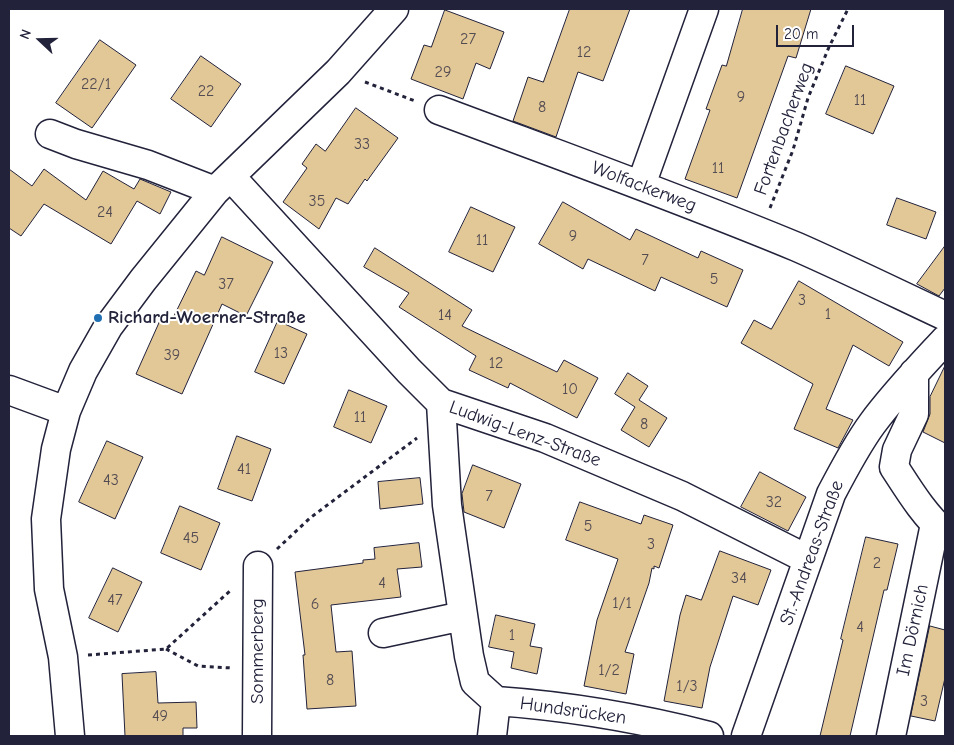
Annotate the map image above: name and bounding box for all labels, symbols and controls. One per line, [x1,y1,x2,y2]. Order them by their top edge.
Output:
north arrow [15,15,65,65]
scale bar [779,15,856,47]
text: 20 m [784,25,818,43]
text: N [16,27,35,42]
house number: 27 [460,29,476,49]
house number: 12 [577,42,591,62]
street label: Fortenbacherweg [749,60,819,198]
house number: 29 [435,62,451,82]
house number: 22/1 [81,74,111,94]
house number: 22 [198,81,214,101]
house number: 9 [737,87,745,107]
house number: 11 [854,90,866,110]
house number: 8 [538,97,546,117]
house number: 33 [354,134,370,154]
street label: Wolfackerweg [588,157,700,217]
house number: 11 [712,158,724,178]
house number: 35 [309,191,325,211]
house number: 24 [97,202,113,222]
house number: 9 [569,226,577,246]
house number: 11 [476,230,488,250]
house number: 7 [641,250,649,270]
house number: 5 [710,269,718,289]
house number: 37 [218,274,234,294]
house number: 3 [798,290,806,310]
house number: 1 [825,304,831,324]
house number: 14 [438,305,452,325]
place label: Richard-Woerner-Straße [108,307,305,329]
marker: Richard-Woerner-Straße [92,312,104,324]
house number: 13 [274,343,288,363]
house number: 39 [164,345,180,365]
house number: 12 [489,353,503,373]
house number: 10 [562,379,578,399]
street label: Ludwig-Lenz-Straße [446,396,604,472]
house number: 11 [354,407,366,427]
house number: 8 [640,414,648,434]
house number: 41 [237,459,251,479]
house number: 43 [103,470,119,490]
street label: St.-Andreas-Straße [775,477,849,629]
house number: 7 [485,486,493,506]
house number: 32 [766,492,782,512]
house number: 5 [584,516,592,536]
house number: 45 [183,528,199,548]
house number: 3 [647,534,655,554]
house number: 2 [873,553,881,573]
house number: 34 [731,568,747,588]
house number: 4 [378,573,386,593]
street label: Im Dörnich [892,582,934,678]
house number: 47 [107,590,123,610]
house number: 1/1 [612,593,632,613]
house number: 6 [311,594,319,614]
street label: Sommerberg [247,598,269,704]
house number: 4 [856,617,864,637]
house number: 1 [509,625,515,645]
house number: 1/2 [598,660,620,680]
house number: 8 [326,670,334,690]
house number: 1/3 [676,676,698,696]
house number: 3 [920,691,928,711]
street label: Hundsrücken [518,692,628,730]
house number: 49 [152,706,168,726]

